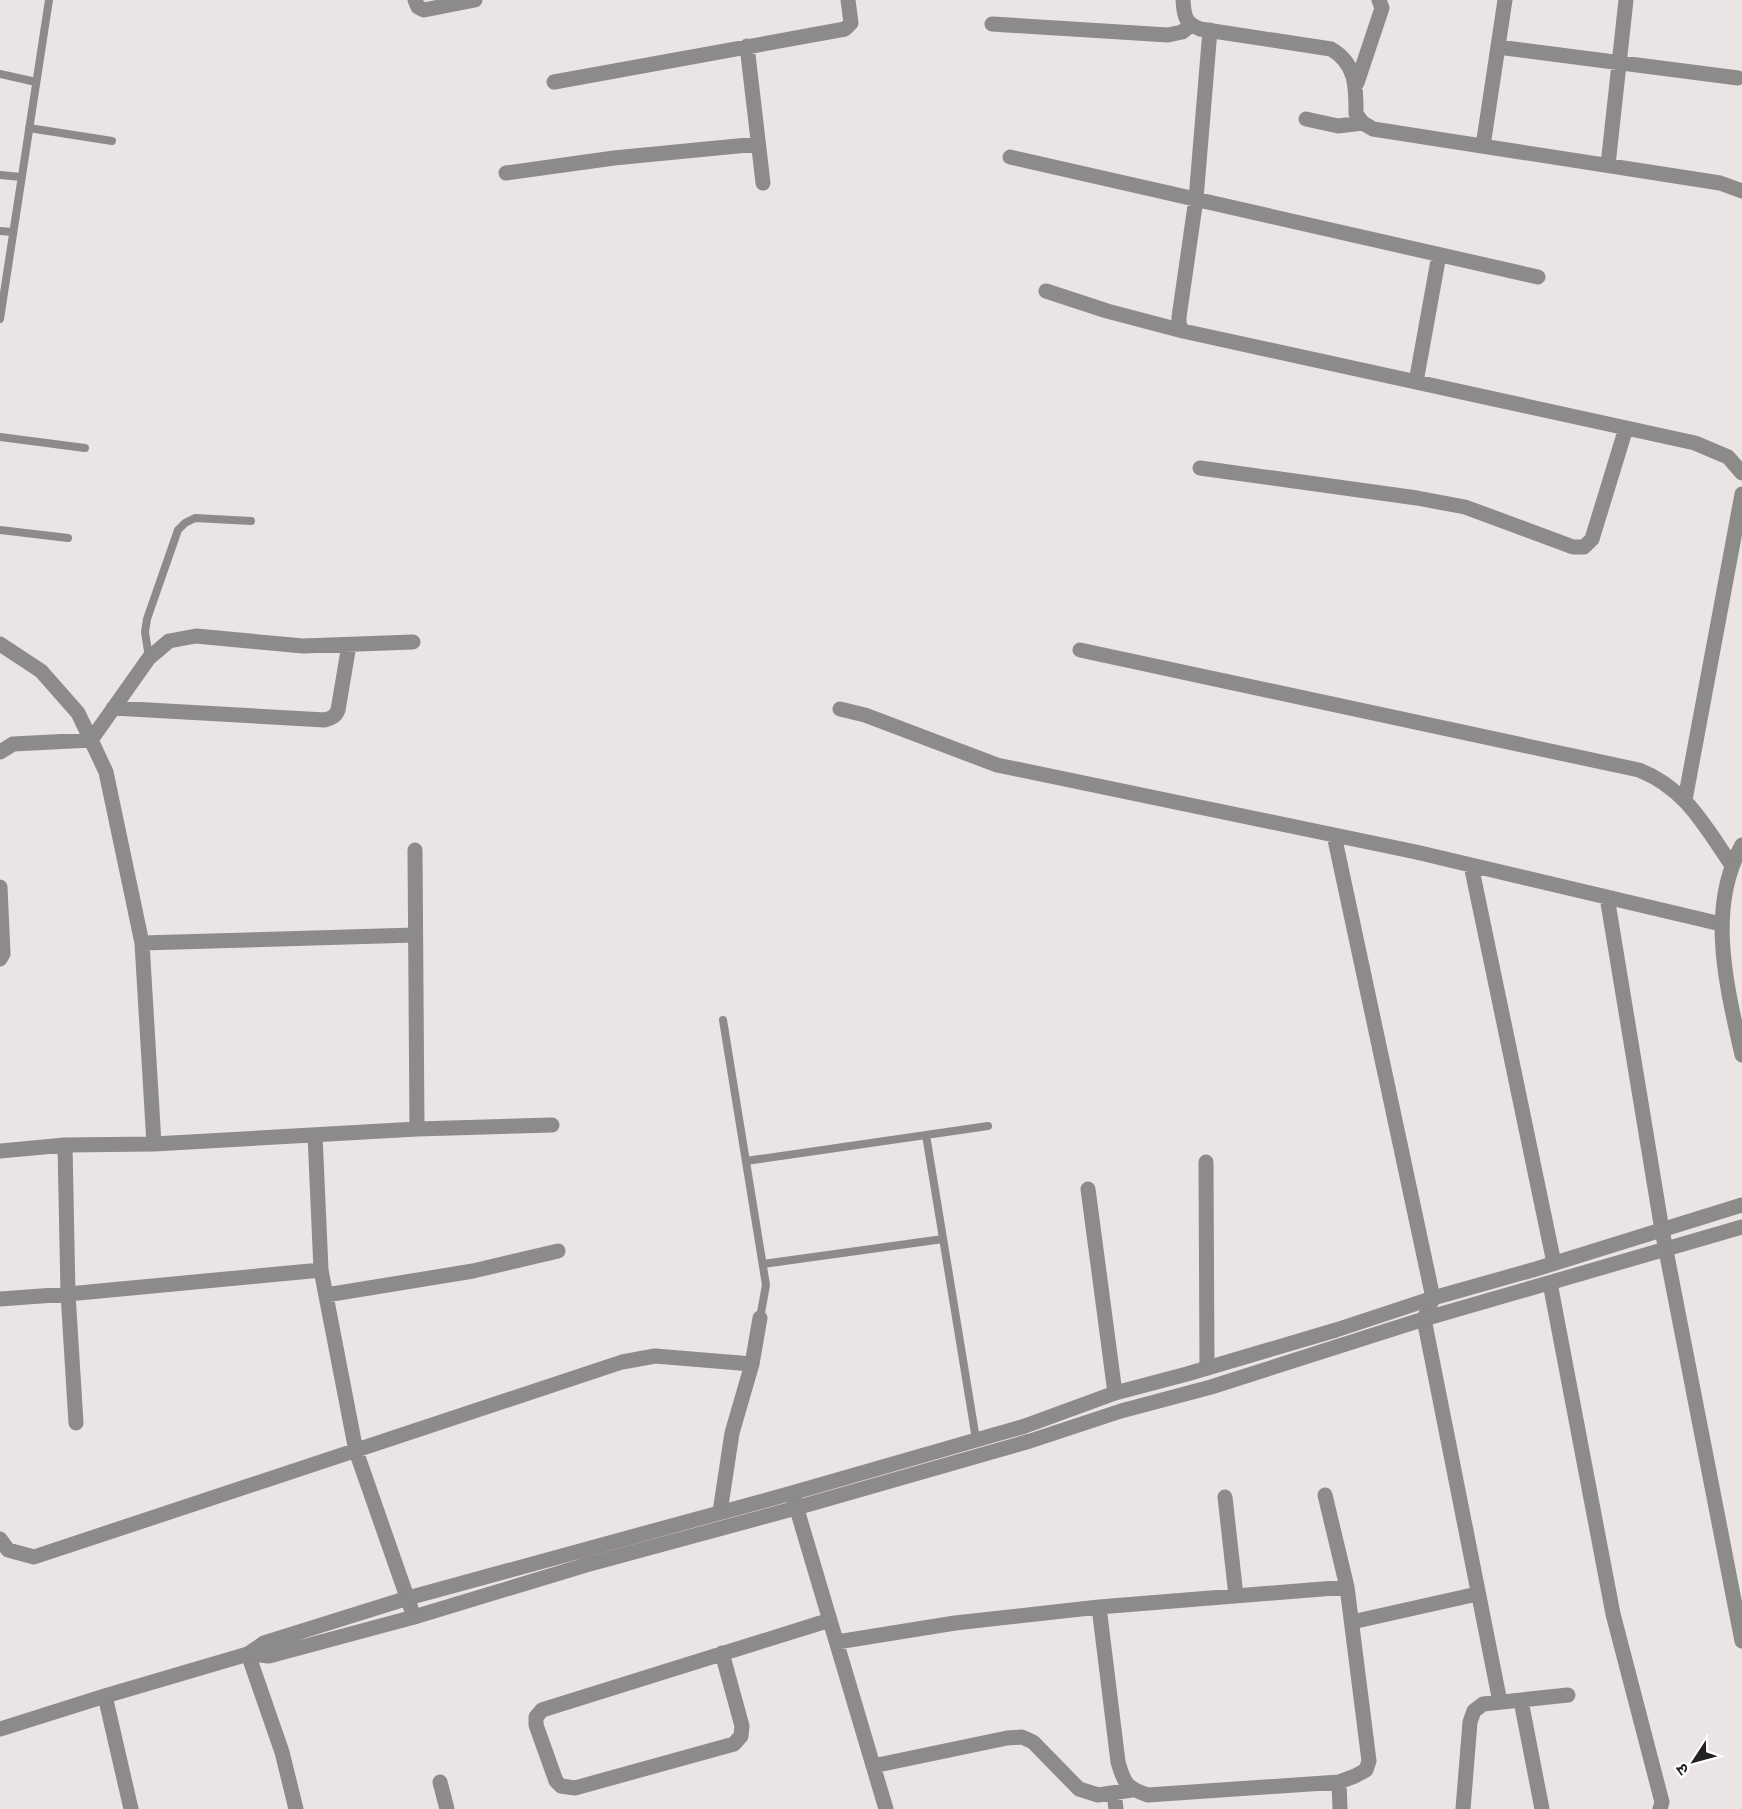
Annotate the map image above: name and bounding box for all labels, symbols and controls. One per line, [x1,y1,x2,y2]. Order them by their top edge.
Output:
north arrow [1664,1731,1724,1791]
text: उ [1670,1759,1694,1780]

